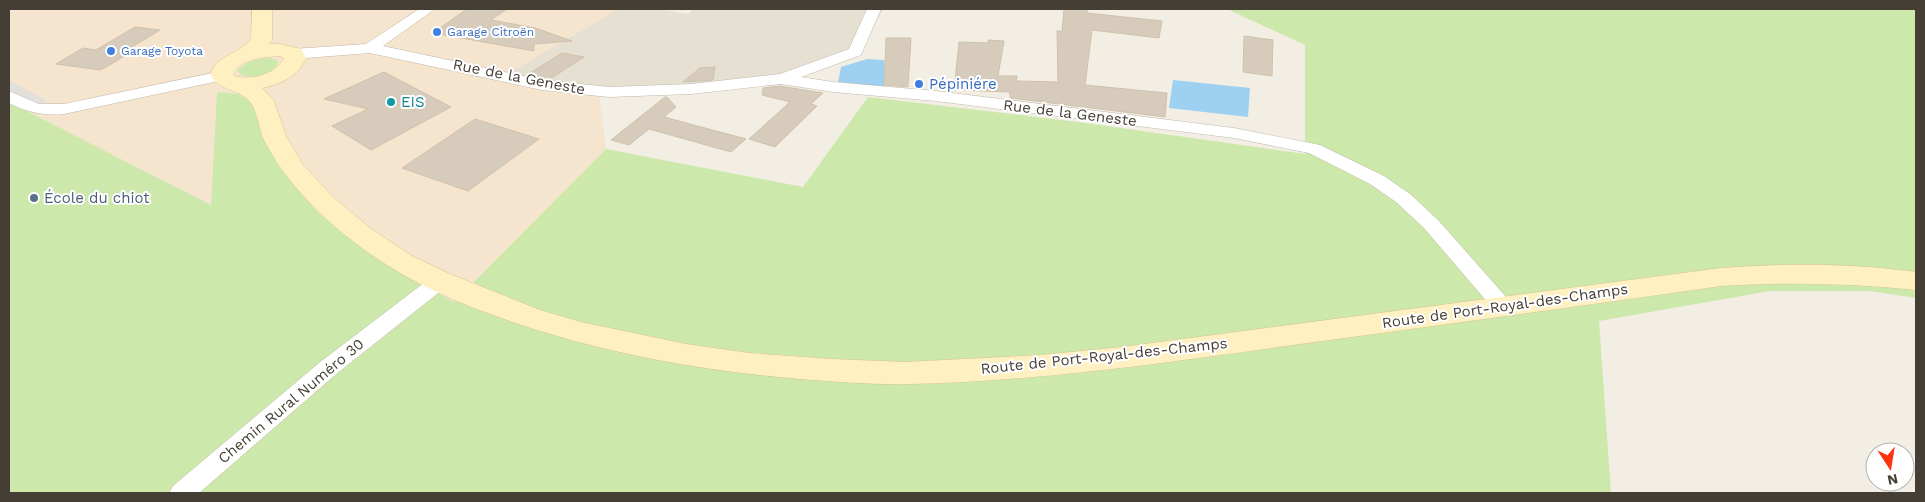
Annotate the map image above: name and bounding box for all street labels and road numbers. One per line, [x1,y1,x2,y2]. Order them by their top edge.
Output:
street label: Rue de la Geneste [451,55,587,99]
street label: Rue de la Geneste [1002,96,1138,130]
street label: Route de Port-Royal-des-Champs [1381,280,1629,332]
street label: Route de Port-Royal-des-Champs [980,334,1228,378]
street label: Chemin Rural Numéro 30 [214,335,368,467]

